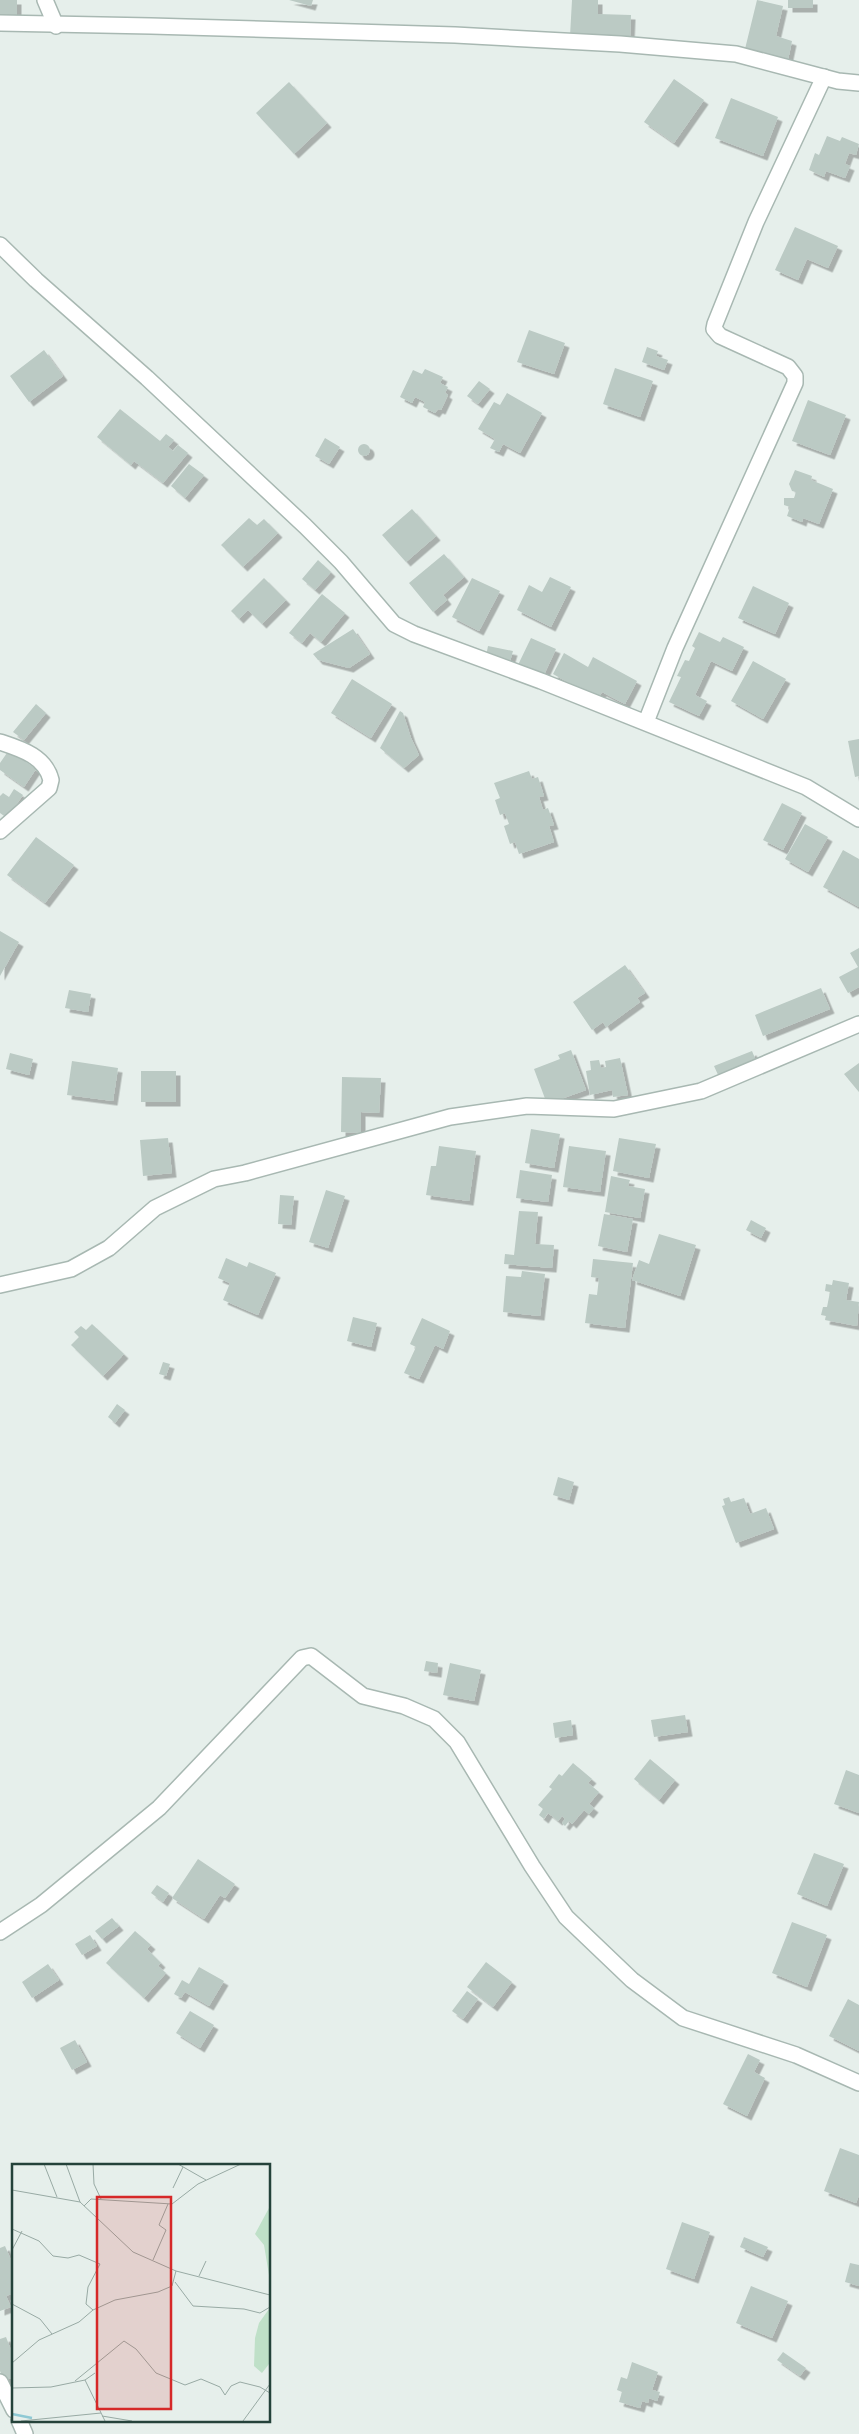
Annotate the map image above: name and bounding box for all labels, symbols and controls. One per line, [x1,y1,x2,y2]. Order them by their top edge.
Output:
inset map [12,2164,270,2422]

